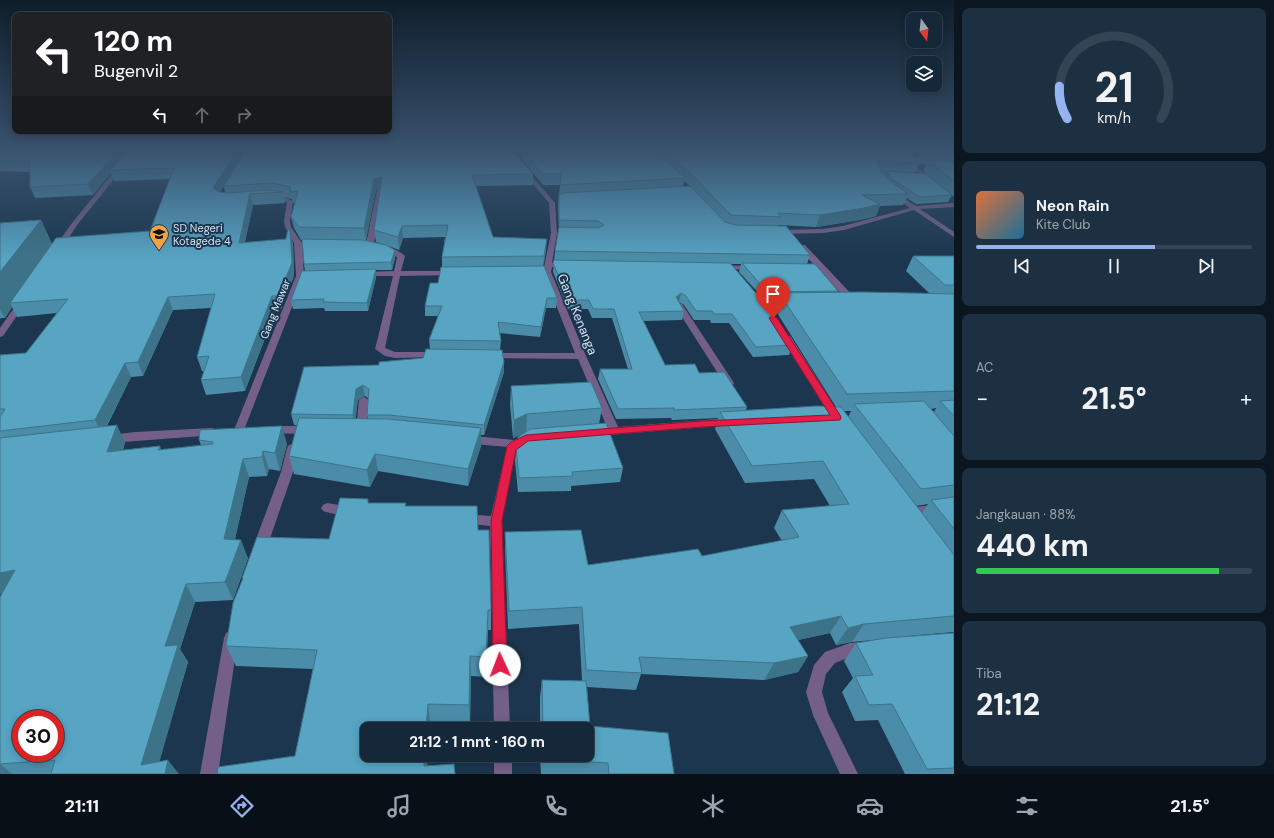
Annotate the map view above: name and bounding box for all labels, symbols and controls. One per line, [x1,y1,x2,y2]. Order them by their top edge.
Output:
north arrow [906,12,942,48]
map controls [906,12,942,92]
text: 120 m [94,23,173,60]
icon: left [28,28,80,80]
button: layers [906,56,942,92]
text: Bugenvil 2 [94,59,178,83]
text: 21 [1094,60,1134,114]
icon: left [149,104,171,126]
icon: ahead [191,104,213,126]
icon: right [233,104,255,126]
text: km/h [1097,108,1131,126]
text: Neon Rain [1036,196,1109,216]
text: Kite Club [1036,216,1090,233]
place label: SD Negeri Kotagede 4 [173,221,231,248]
school or university icon: SD Negeri Kotagede 4 [148,223,170,251]
icon: previous [1011,255,1033,277]
icon: pause [1103,255,1125,277]
icon: next [1195,255,1217,277]
street label: Gang Kenanga [554,271,602,357]
street label: Gang Mawar [257,277,293,341]
pin [756,277,790,318]
icon: arrive [762,283,784,305]
text: AC [976,359,993,376]
text: 21.5° [1081,379,1147,418]
text: − [976,384,988,413]
text: + [1240,384,1252,413]
text: Jangkauan · 88% [976,506,1075,523]
text: 440 km [976,526,1089,565]
position arrow [479,644,521,686]
text: Tiba [976,665,1002,682]
text: 21:12 [976,685,1040,724]
speed limit sign: 30 [12,710,64,762]
text: 21:12 · 1 mnt · 160 m [409,732,545,752]
icon: directions [228,792,256,820]
icon: music [385,792,413,820]
icon: phone [542,792,570,820]
icon: climate [699,792,727,820]
icon: car [856,792,884,820]
icon: filters [1013,792,1041,820]
text: 21:11 [65,794,99,818]
text: 21.5° [1170,794,1209,818]

